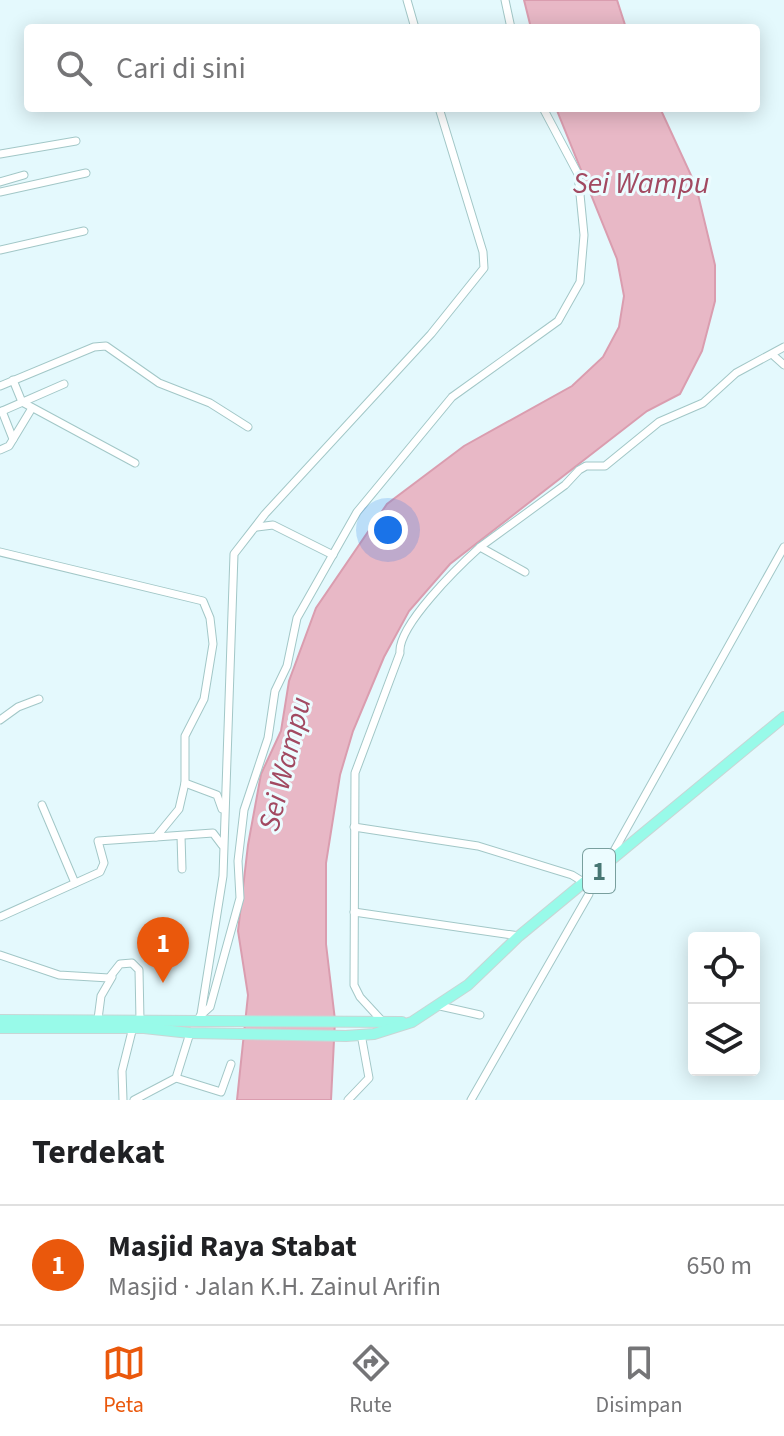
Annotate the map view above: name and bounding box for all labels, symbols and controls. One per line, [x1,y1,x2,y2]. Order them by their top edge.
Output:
search box [24,24,760,112]
icon: search [52,46,96,90]
text: Cari di sini [116,47,246,90]
water label: Sei Wampu [573,162,709,205]
your location [368,510,408,550]
water label: Sei Wampu [248,692,322,836]
road number: 1 [583,849,615,893]
pin: 1 [137,917,189,983]
map controls [688,932,760,1076]
button: locate [688,932,760,1004]
button: layers [688,1004,760,1076]
text: Terdekat [32,1128,165,1177]
text: Masjid Raya Stabat [108,1225,357,1268]
text: 1 [51,1247,65,1284]
text: 650 m [686,1247,752,1284]
text: Masjid · Jalan K.H. Zainul Arifin [108,1268,441,1305]
tab: Peta [102,1341,146,1421]
tab: Rute [349,1341,393,1421]
tab: Disimpan [596,1341,682,1421]

